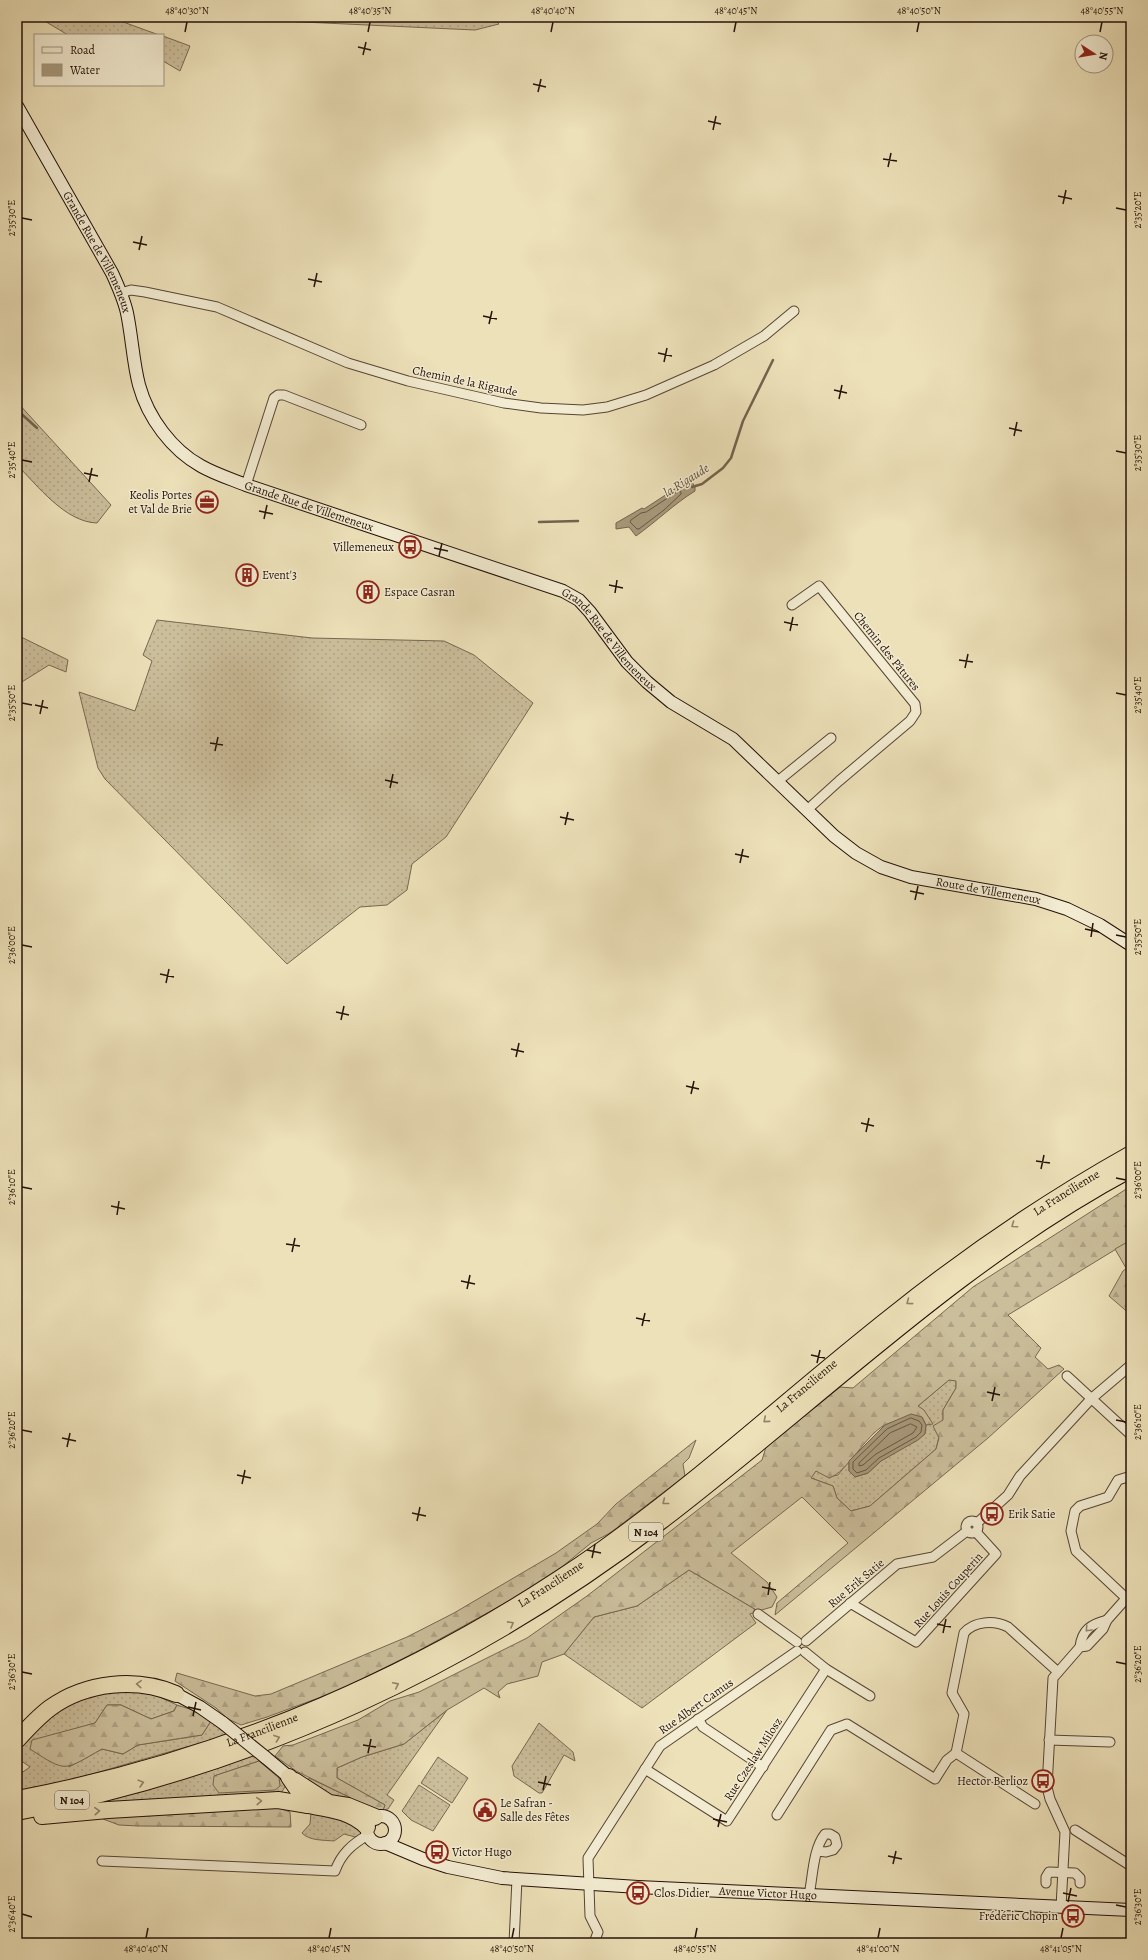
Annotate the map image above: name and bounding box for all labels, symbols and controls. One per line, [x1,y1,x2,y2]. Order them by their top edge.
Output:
text: 48°40'30"N [165,4,209,17]
text: 48°40'35"N [349,4,391,17]
text: 48°40'40"N [531,4,575,17]
text: 48°40'45"N [714,4,758,17]
text: 48°40'50"N [897,4,941,17]
text: 48°40'55"N [1081,4,1123,17]
legend [34,34,164,86]
north arrow [1074,34,1114,74]
text: Road [70,42,96,58]
text: N [1095,50,1111,61]
text: Water [69,62,100,78]
street label: Grande Rue de Villemeneux [59,188,135,315]
text: 2°35'20"E [1131,191,1144,228]
text: 2°35'30"E [5,200,18,236]
street label: Chemin de la Rigaude [411,362,519,400]
text: 2°35'30"E [1131,435,1144,471]
text: 2°35'40"E [5,442,18,478]
water label: la Rigaude [660,459,712,501]
street label: Grande Rue de Villemeneux [243,477,376,535]
place label: Keolis Portes et Val de Brie [128,487,192,517]
office icon: Keolis Portes et Val de Brie [194,489,220,515]
bus stop icon: Villemeneux [397,534,423,560]
place label: Villemeneux [332,539,394,555]
building icon: Event'3 [234,562,260,588]
place label: Event'3 [262,567,297,583]
building icon: Espace Casran [355,579,381,605]
place label: Espace Casran [384,584,456,600]
street label: Grande Rue de Villemeneux [559,584,660,695]
street label: Chemin des Pâtures [850,608,924,694]
text: 2°35'40"E [1131,677,1144,713]
text: 2°35'50"E [5,685,18,721]
street label: Route de Villemeneux [935,874,1044,908]
text: 2°35'50"E [1131,919,1144,955]
text: 2°36'00"E [5,926,18,964]
text: 2°36'00"E [1131,1161,1144,1199]
street label: La Francilienne [1030,1166,1102,1219]
text: 2°36'10"E [5,1169,18,1205]
one-way arrow [1011,1220,1018,1228]
one-way arrow [907,1297,914,1304]
street label: La Francilienne [772,1355,841,1416]
text: 2°36'10"E [1131,1404,1144,1440]
text: 2°36'20"E [5,1411,18,1449]
one-way arrow [763,1416,770,1423]
one-way arrow [662,1498,669,1505]
bus stop icon: Erik Satie [979,1501,1005,1527]
place label: Erik Satie [1008,1506,1055,1522]
road number: N 104 [629,1523,663,1541]
street label: Rue Louis Couperin [910,1549,986,1631]
street label: Rue Erik Satie [825,1555,887,1611]
street label: La Francilienne [515,1557,587,1611]
one-way arrow [507,1621,514,1628]
one-way arrow [1086,1624,1093,1632]
text: 2°36'20"E [1131,1645,1144,1683]
text: 2°36'30"E [5,1654,18,1690]
street label: Rue Albert Camus [655,1674,737,1738]
one-way arrow [136,1680,142,1689]
one-way arrow [392,1682,400,1690]
street label: La Francilienne [224,1709,300,1750]
street label: Rue Czeslaw Milosz [720,1714,786,1804]
one-way arrow [274,1734,281,1742]
bus stop icon: Hector Berlioz [1030,1768,1056,1794]
place label: Hector Berlioz [957,1773,1028,1789]
one-way arrow [137,1779,144,1787]
road number: N 104 [55,1791,89,1809]
place label: Le Safran - Salle des Fêtes [500,1795,570,1825]
one-way arrow [256,1796,262,1805]
public building icon: Le Safran - Salle des Fêtes [472,1797,498,1823]
one-way arrow [94,1806,100,1815]
bus stop icon: Victor Hugo [424,1839,450,1865]
place label: Victor Hugo [451,1844,512,1860]
bus stop icon: Clos Didier [625,1880,651,1906]
street label: Avenue Victor Hugo [718,1883,817,1903]
place label: Clos Didier [654,1885,710,1901]
text: 2°36'30"E [1131,1889,1144,1925]
text: 2°36'40"E [5,1895,18,1933]
bus stop icon: Frédéric Chopin [1060,1903,1086,1929]
place label: Frédéric Chopin [979,1908,1058,1924]
text: 48°40'40"N [124,1942,168,1955]
text: 48°40'45"N [307,1942,351,1955]
text: 48°40'50"N [490,1942,534,1955]
text: 48°40'55"N [674,1942,716,1955]
text: 48°41'00"N [857,1942,899,1955]
text: 48°41'05"N [1040,1942,1082,1955]

